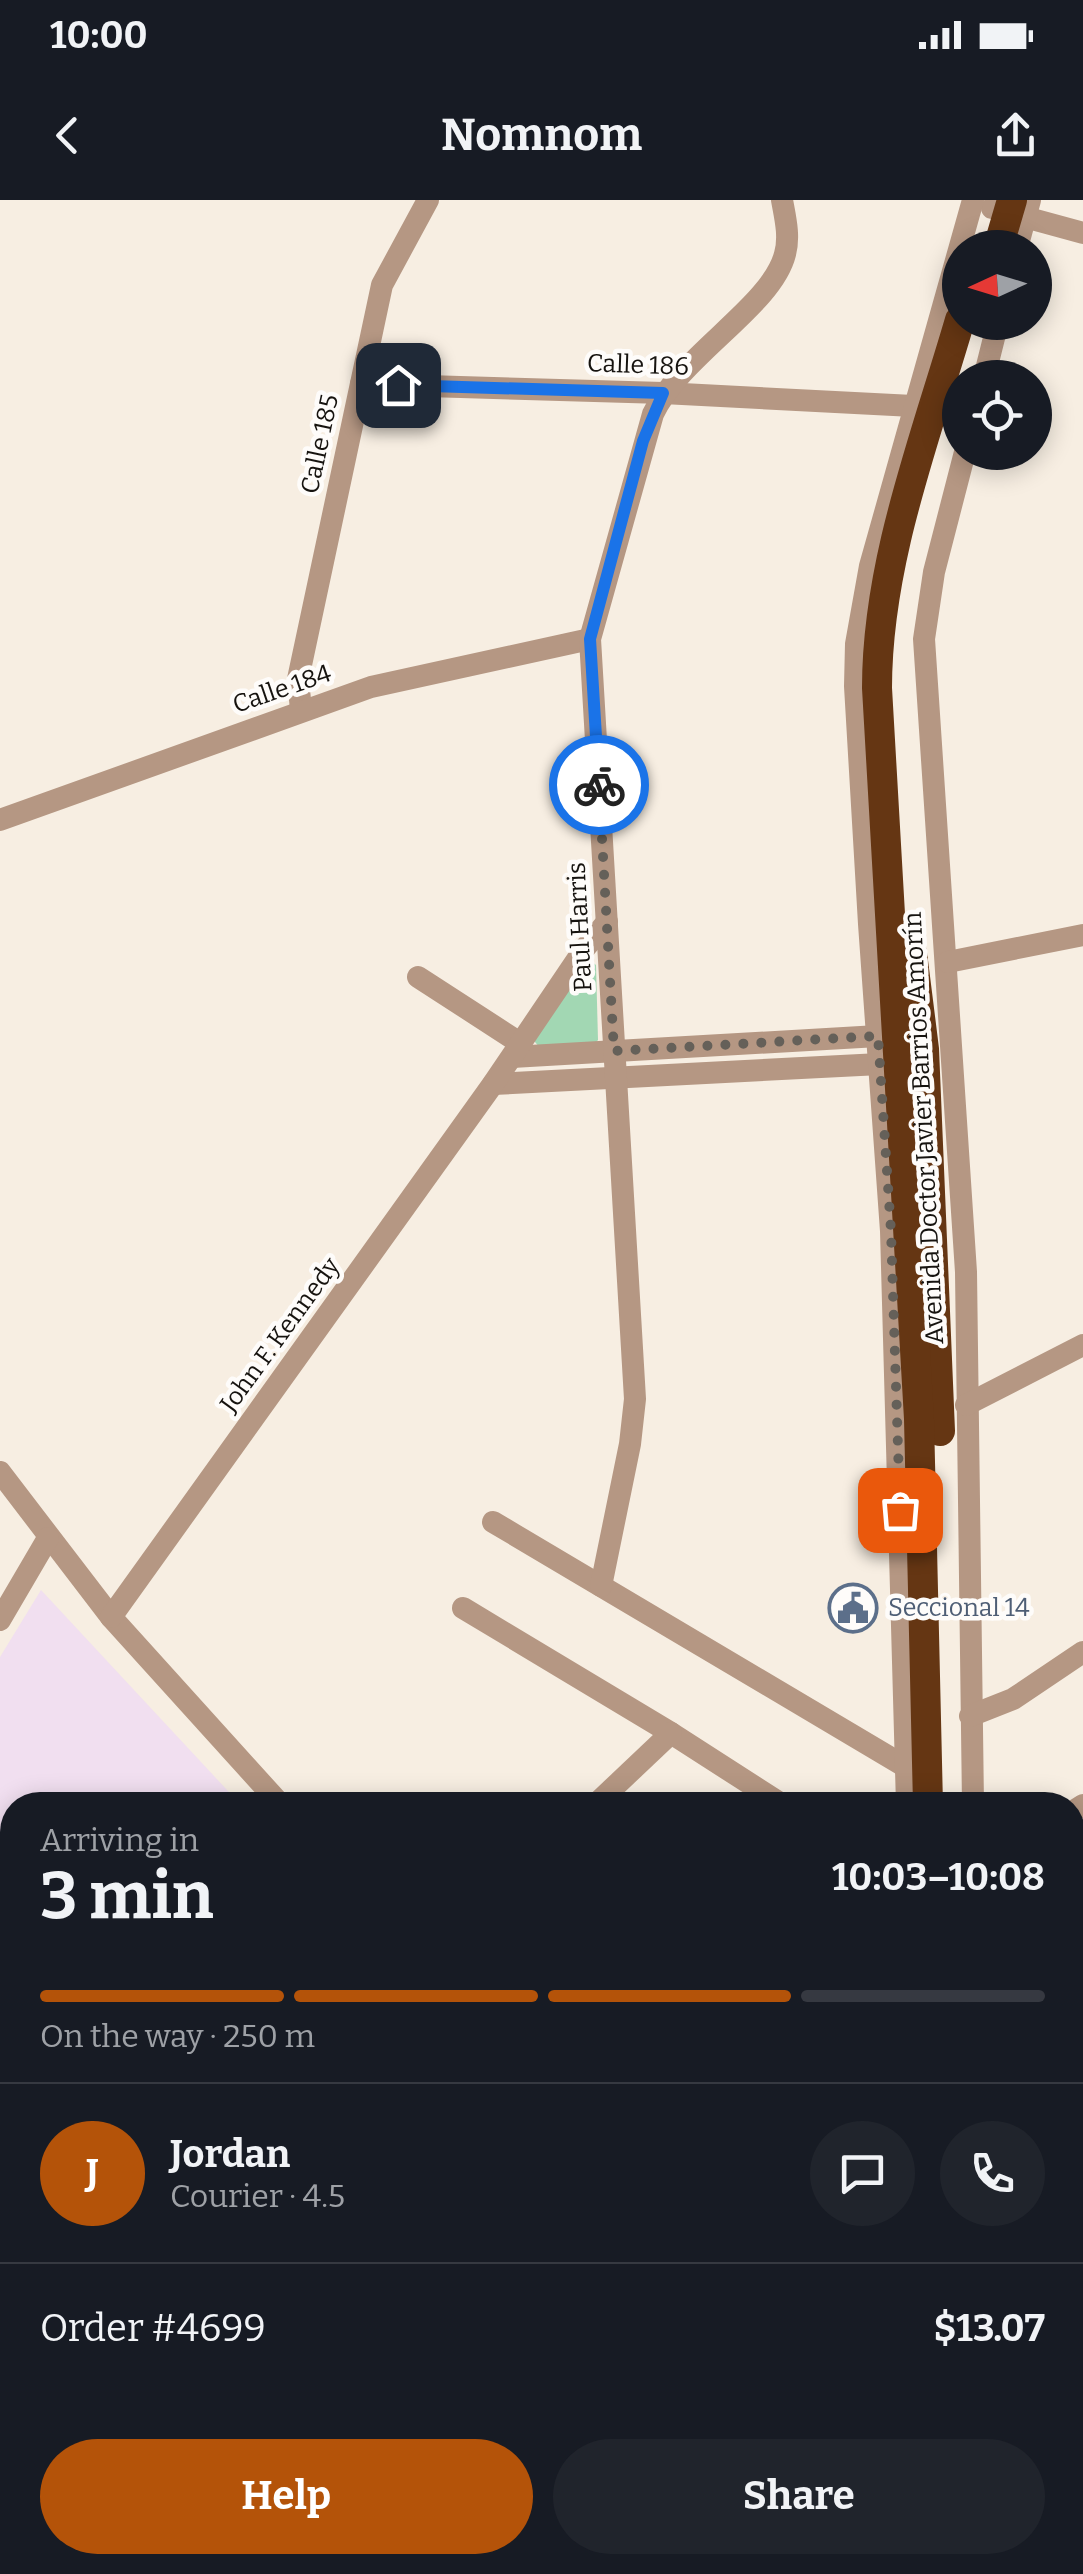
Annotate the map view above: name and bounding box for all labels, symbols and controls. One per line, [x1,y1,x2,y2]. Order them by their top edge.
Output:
text: 10:00 [50,12,148,58]
icon: back [40,108,95,163]
text: Nomnom [441,108,642,162]
icon: share [988,108,1043,163]
north arrow [942,230,1052,340]
map controls [942,230,1052,470]
pin [356,343,441,428]
street label: Calle 186 [586,348,690,382]
icon: home [371,358,426,413]
button: locate [942,360,1052,470]
street label: Calle 185 [295,392,345,496]
street label: Calle 184 [229,658,336,720]
courier [549,735,649,835]
icon: bike [572,758,627,813]
street label: Paul Harris [562,861,598,993]
street label: Avenida Doctor Javier Barrios Amorín [898,911,950,1345]
street label: John F. Kennedy [213,1251,347,1419]
pin [858,1468,943,1553]
icon: bag [873,1483,928,1538]
public building icon: Seccional 14 [827,1582,879,1634]
place label: Seccional 14 [888,1593,1030,1623]
text: Arriving in [40,1821,199,1859]
text: 10:03–10:08 [832,1854,1045,1900]
text: 3 min [40,1857,214,1935]
text: On the way · 250 m [40,2017,315,2055]
button: chat [810,2121,915,2226]
button: phone [940,2121,1045,2226]
text: Jordan [170,2131,290,2177]
text: J [86,2150,99,2196]
text: Courier · 4.5 [170,2177,345,2215]
text: Order #4699 [40,2305,266,2351]
text: $13.07 [933,2305,1045,2351]
button: Help [40,2439,533,2554]
button: Share [553,2439,1045,2554]

